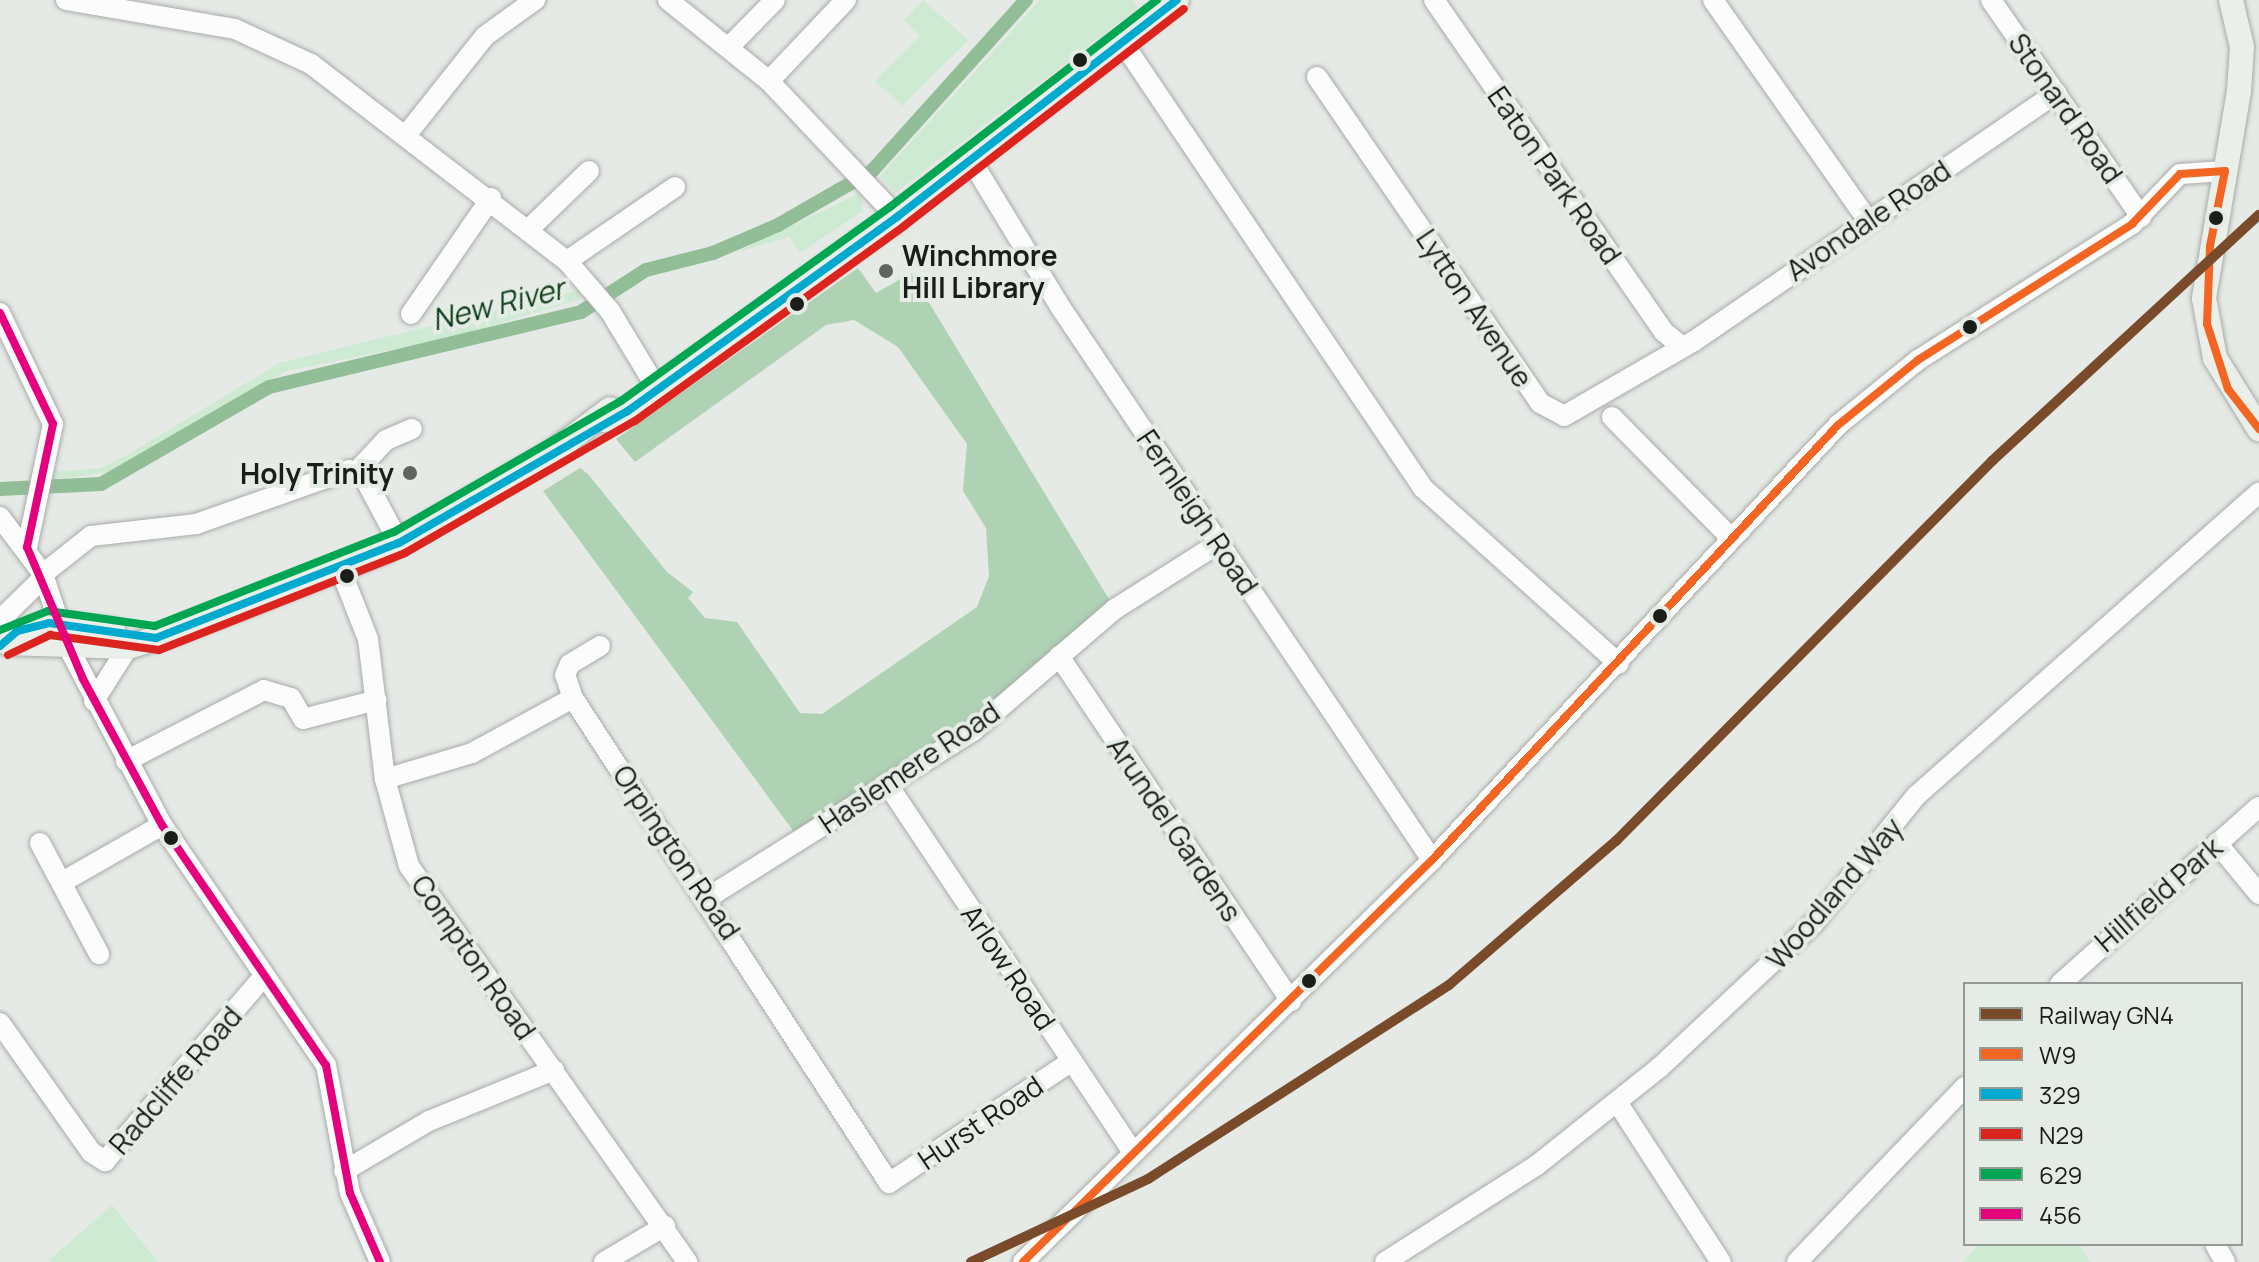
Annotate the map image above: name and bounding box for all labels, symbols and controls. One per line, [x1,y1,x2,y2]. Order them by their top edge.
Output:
street label: Stonard Road [2002,27,2130,189]
unlabelled marker [1072,52,1088,68]
street label: Eaton Park Road [1481,80,1629,270]
street label: Avondale Road [1780,153,1956,287]
unlabelled marker [2208,210,2224,226]
street label: Lytton Avenue [1410,223,1540,393]
place label: Winchmore Hill Library [902,238,1058,304]
marker: Winchmore Hill Library [877,262,895,280]
water label: New River [428,270,568,338]
unlabelled marker [789,296,805,312]
unlabelled marker [1962,319,1978,335]
street label: Fernleigh Road [1131,423,1265,601]
place label: Holy Trinity [240,456,394,490]
marker: Holy Trinity [401,464,419,482]
unlabelled marker [339,568,355,584]
unlabelled marker [1652,608,1668,624]
street label: Haslemere Road [813,694,1005,840]
street label: Arundel Gardens [1101,730,1249,928]
street label: Orpington Road [606,759,748,945]
street label: Woodland Way [1759,810,1909,976]
unlabelled marker [163,830,179,846]
street label: Hillfield Park [2088,830,2228,958]
street label: Compton Road [405,868,543,1046]
street label: Arlow Road [955,898,1063,1036]
unlabelled marker [1301,973,1317,989]
legend [1963,982,2243,1246]
text: Railway GN4 [2039,998,2174,1031]
street label: Radcliffe Road [102,999,248,1161]
text: W9 [2039,1038,2076,1071]
street label: Hurst Road [911,1068,1049,1176]
text: 329 [2039,1078,2081,1111]
text: N29 [2039,1118,2084,1151]
text: 629 [2039,1158,2082,1191]
text: 456 [2039,1198,2082,1231]

